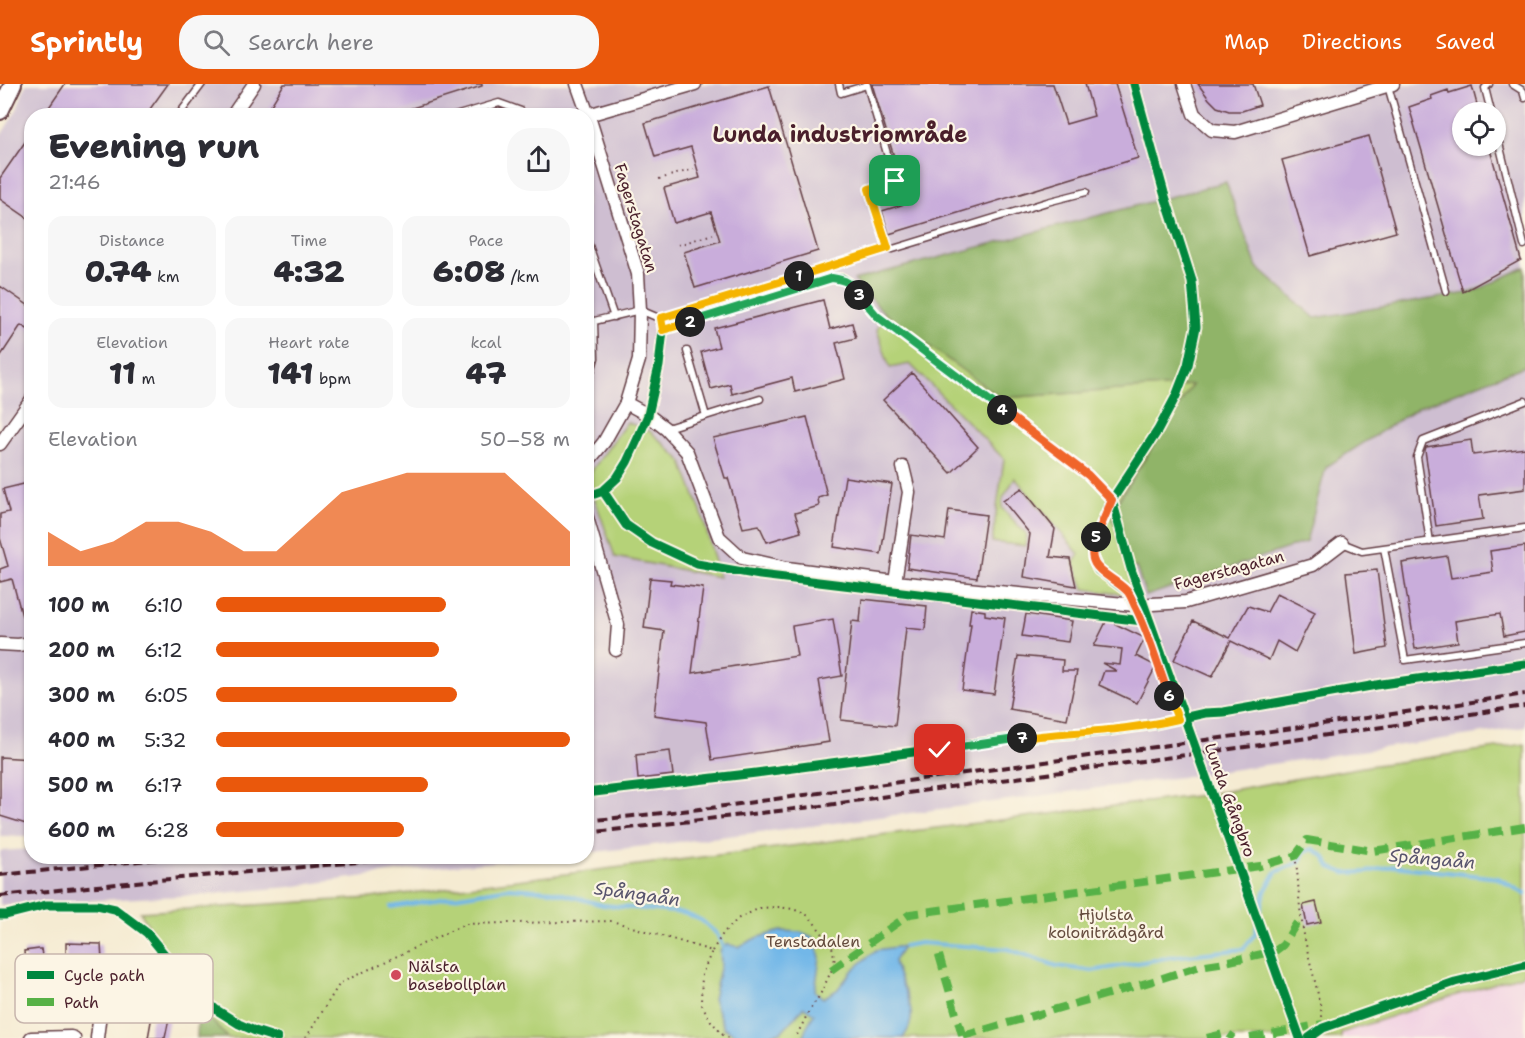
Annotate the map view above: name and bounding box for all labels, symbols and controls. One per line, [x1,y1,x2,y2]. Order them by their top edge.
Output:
search box [179,15,599,69]
text: Sprintly [30,23,143,61]
icon: search [200,26,233,59]
text: Search here [248,28,374,57]
text: Map [1224,28,1269,56]
text: Directions [1302,28,1402,56]
text: Saved [1435,28,1495,56]
map controls [1452,102,1506,156]
button: locate [1452,102,1506,156]
district label: Lunda industriområde [713,120,967,149]
text: Evening run [48,124,259,169]
button: share [507,128,570,191]
pin [869,155,920,206]
street label: Fagerstagatan [609,161,663,275]
icon: arrive [878,164,911,197]
text: 21:46 [48,169,101,195]
text: Distance [99,230,165,251]
text: Time [291,230,327,251]
text: Pace [468,230,504,251]
text: 0.74 [84,251,151,292]
text: 4:32 [274,251,344,292]
text: 6:08 [433,251,505,292]
pin: 1 [784,261,814,291]
text: 1 [795,265,803,286]
text: km [151,266,180,287]
text: /km [505,266,539,287]
pin: 3 [844,280,874,310]
text: 3 [853,284,865,305]
pin: 2 [675,307,705,337]
text: 2 [684,311,696,332]
text: Elevation [96,332,168,353]
text: Heart rate [268,332,350,353]
text: kcal [470,332,502,353]
text: 11 [109,353,136,394]
text: 141 [267,353,313,394]
text: 47 [465,353,507,394]
text: m [136,368,155,389]
text: bpm [313,368,351,389]
pin: 4 [987,395,1017,425]
text: 4 [996,399,1008,420]
text: Elevation [48,426,138,452]
text: 50–58 m [480,426,570,452]
pin: 5 [1081,522,1111,552]
text: 5 [1091,526,1101,547]
street label: Fagerstagatan [1172,545,1287,595]
text: 100 m [48,592,110,618]
text: 6:10 [144,592,183,618]
text: 200 m [48,637,115,663]
text: 6:12 [144,637,183,663]
pin: 6 [1154,681,1184,711]
text: 300 m [48,682,115,708]
text: 6:05 [144,682,188,708]
text: 6 [1163,685,1175,706]
pin: 7 [1007,723,1037,753]
pin [914,724,965,775]
text: 400 m [48,727,115,753]
text: 5:32 [144,727,187,753]
text: 7 [1016,727,1028,748]
icon: check [923,733,956,766]
street label: Lunda Gångbro [1200,740,1260,860]
text: 500 m [48,772,114,798]
text: 6:17 [144,772,183,798]
text: 600 m [48,817,115,843]
text: 6:28 [144,817,189,843]
water label: Spångaån [1388,843,1476,875]
water label: Spångaån [593,876,681,912]
park label: Hjulsta koloniträdgård [1048,904,1164,943]
park label: Tenstadalen [766,931,860,952]
legend [15,954,213,1023]
place label: Nälsta basebollplan [408,956,506,995]
text: Cycle path [64,965,145,986]
marker: Nälsta basebollplan [389,968,403,982]
text: Path [64,992,99,1013]

